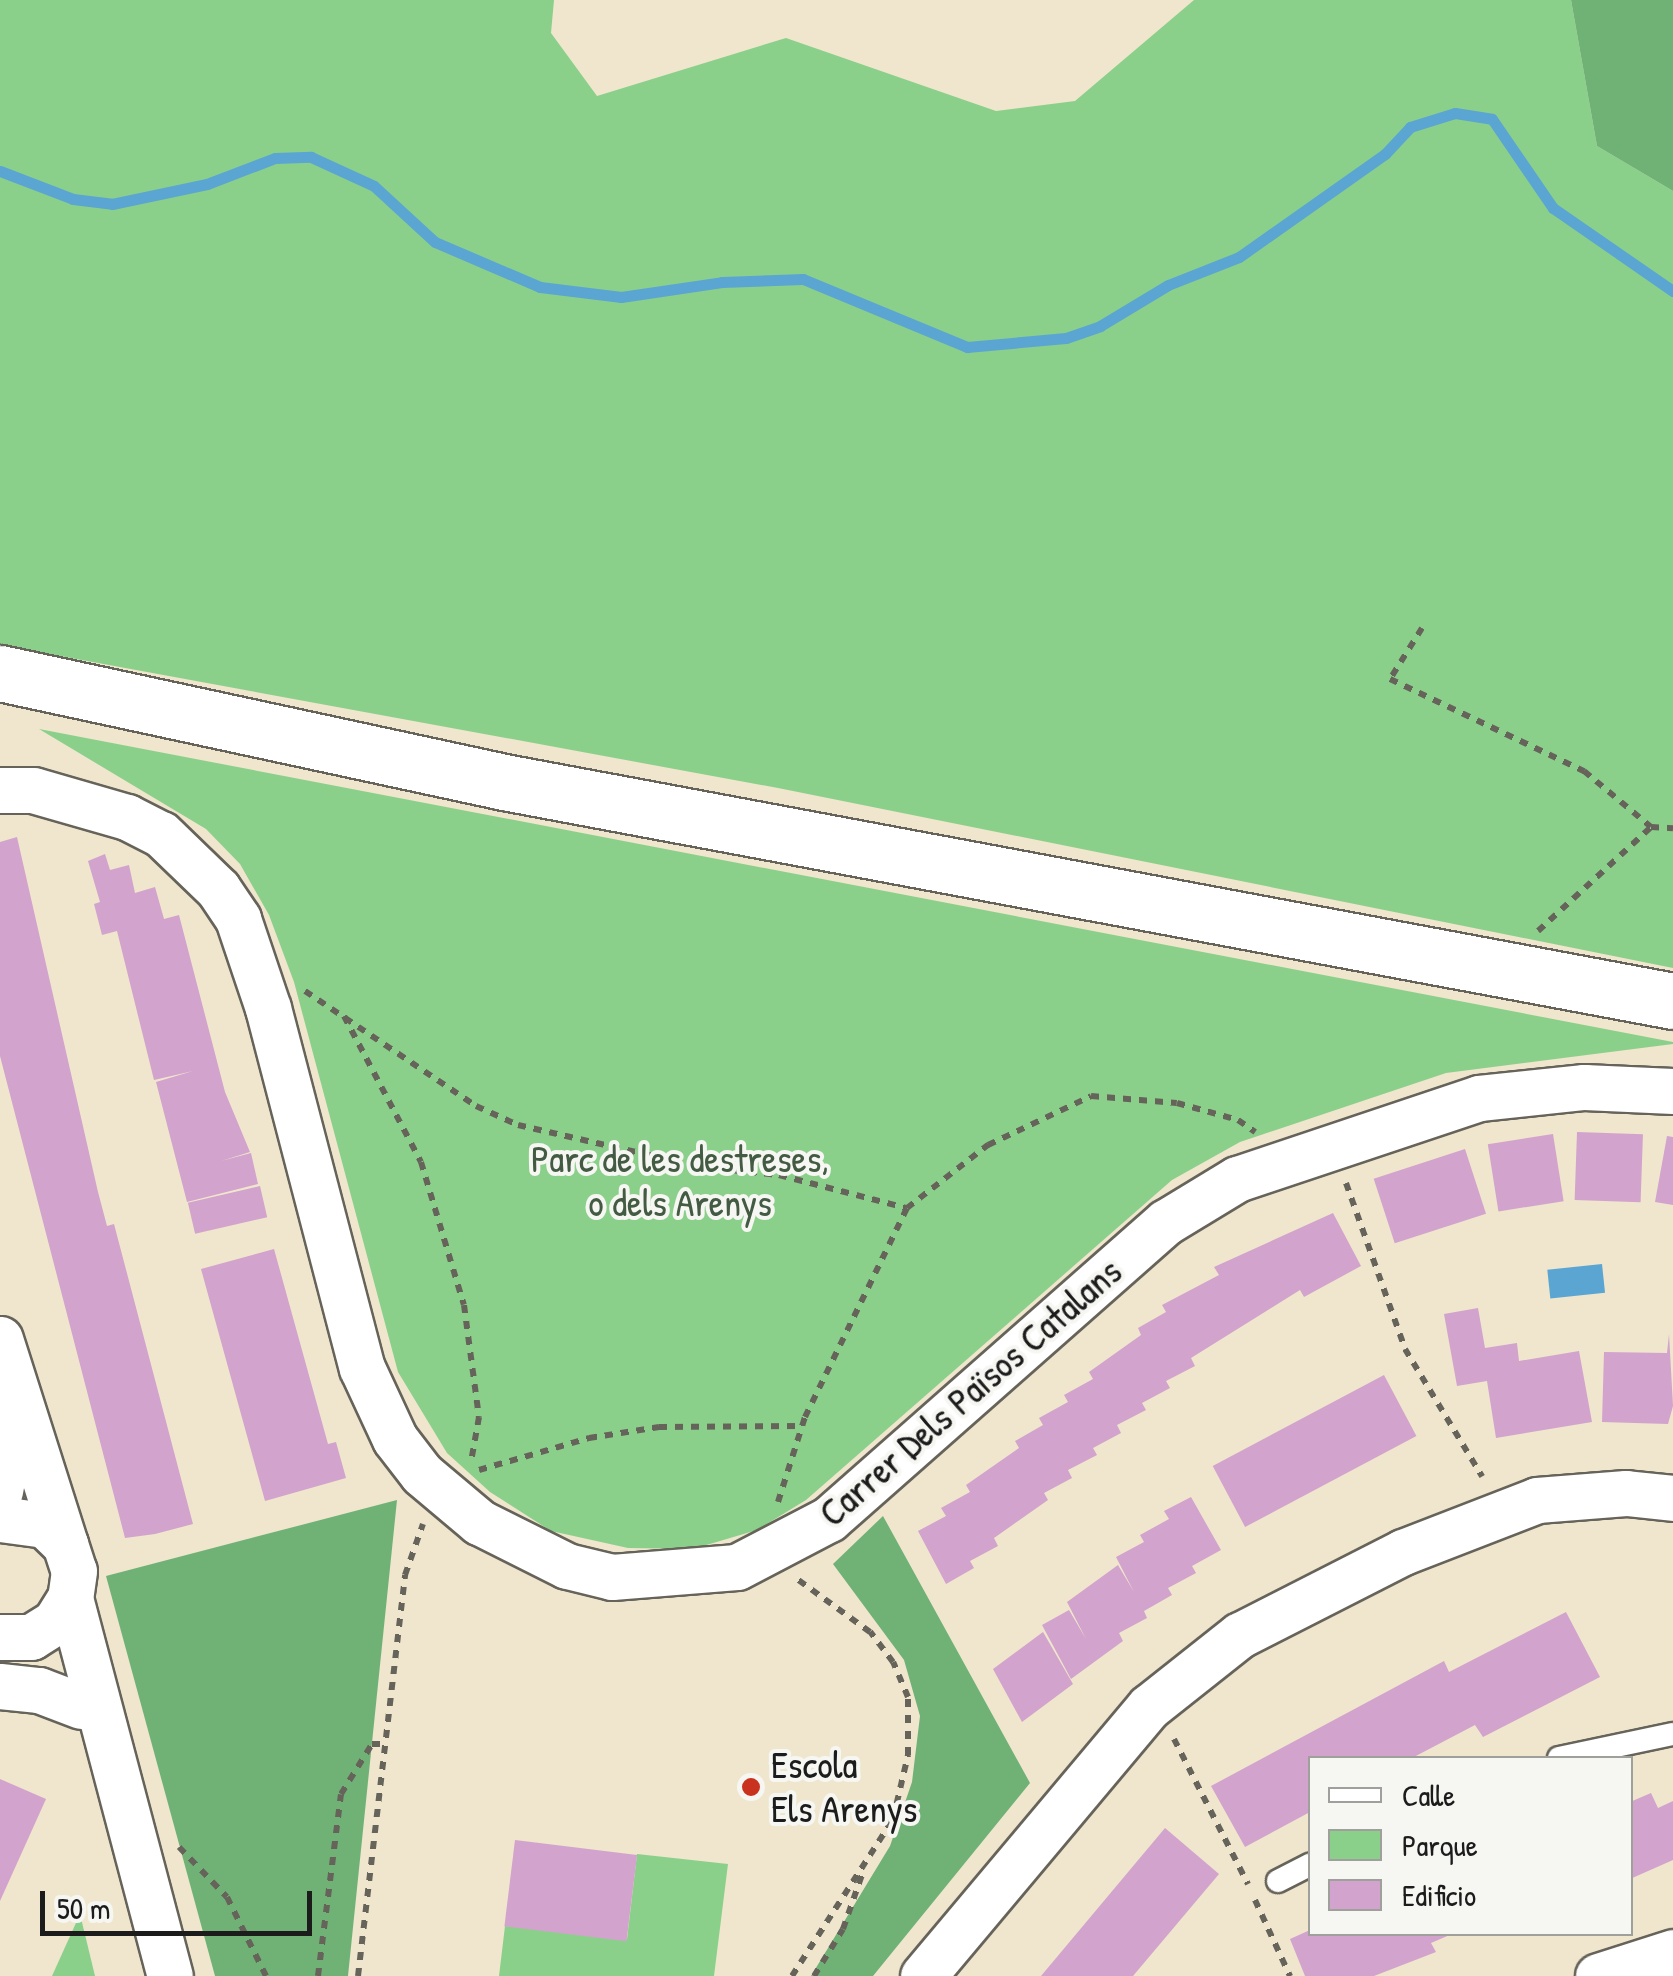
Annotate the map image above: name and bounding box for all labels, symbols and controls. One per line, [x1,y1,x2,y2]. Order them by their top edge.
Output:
park label: Parc de les destreses, o dels Arenys [531,1136,829,1226]
street label: Carrer Dels Països Catalans [810,1248,1130,1536]
place label: Escola Els Arenys [771,1742,917,1832]
legend [1308,1756,1633,1936]
text: Calle [1402,1775,1455,1815]
marker: Escola Els Arenys [740,1776,762,1798]
text: Parque [1402,1825,1478,1865]
scale bar [45,1871,318,1933]
text: Edificio [1402,1875,1476,1915]
text: 50 m [57,1888,110,1928]

